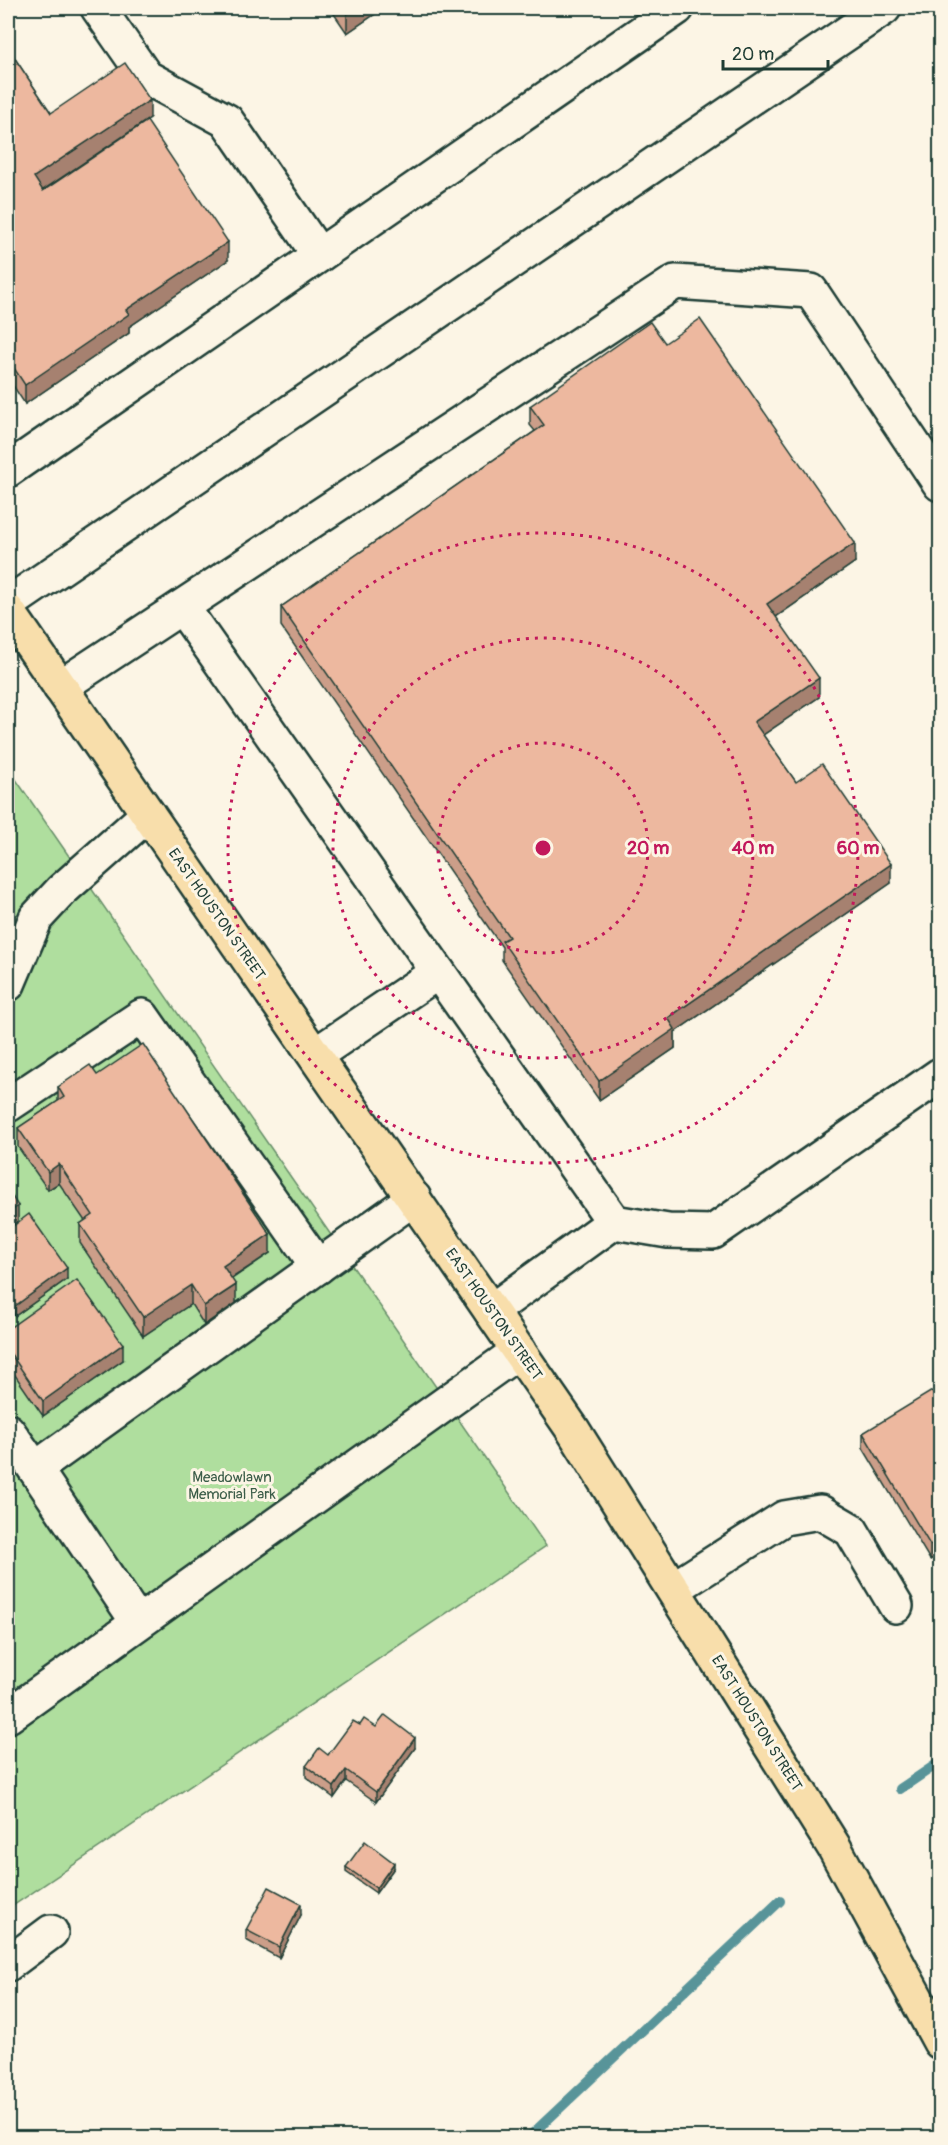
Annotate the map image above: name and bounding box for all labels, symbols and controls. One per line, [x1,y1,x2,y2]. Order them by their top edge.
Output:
scale bar [723,33,828,71]
text: 20 m [732,43,774,66]
text: 20 m [627,837,669,860]
text: 40 m [732,837,774,860]
text: 60 m [837,837,879,860]
centre of rings [533,838,553,858]
street label: EAST HOUSTON STREET [164,845,269,984]
street label: EAST HOUSTON STREET [441,1245,546,1384]
park label: Meadowlawn Memorial Park [188,1468,276,1504]
street label: EAST HOUSTON STREET [707,1652,806,1795]

